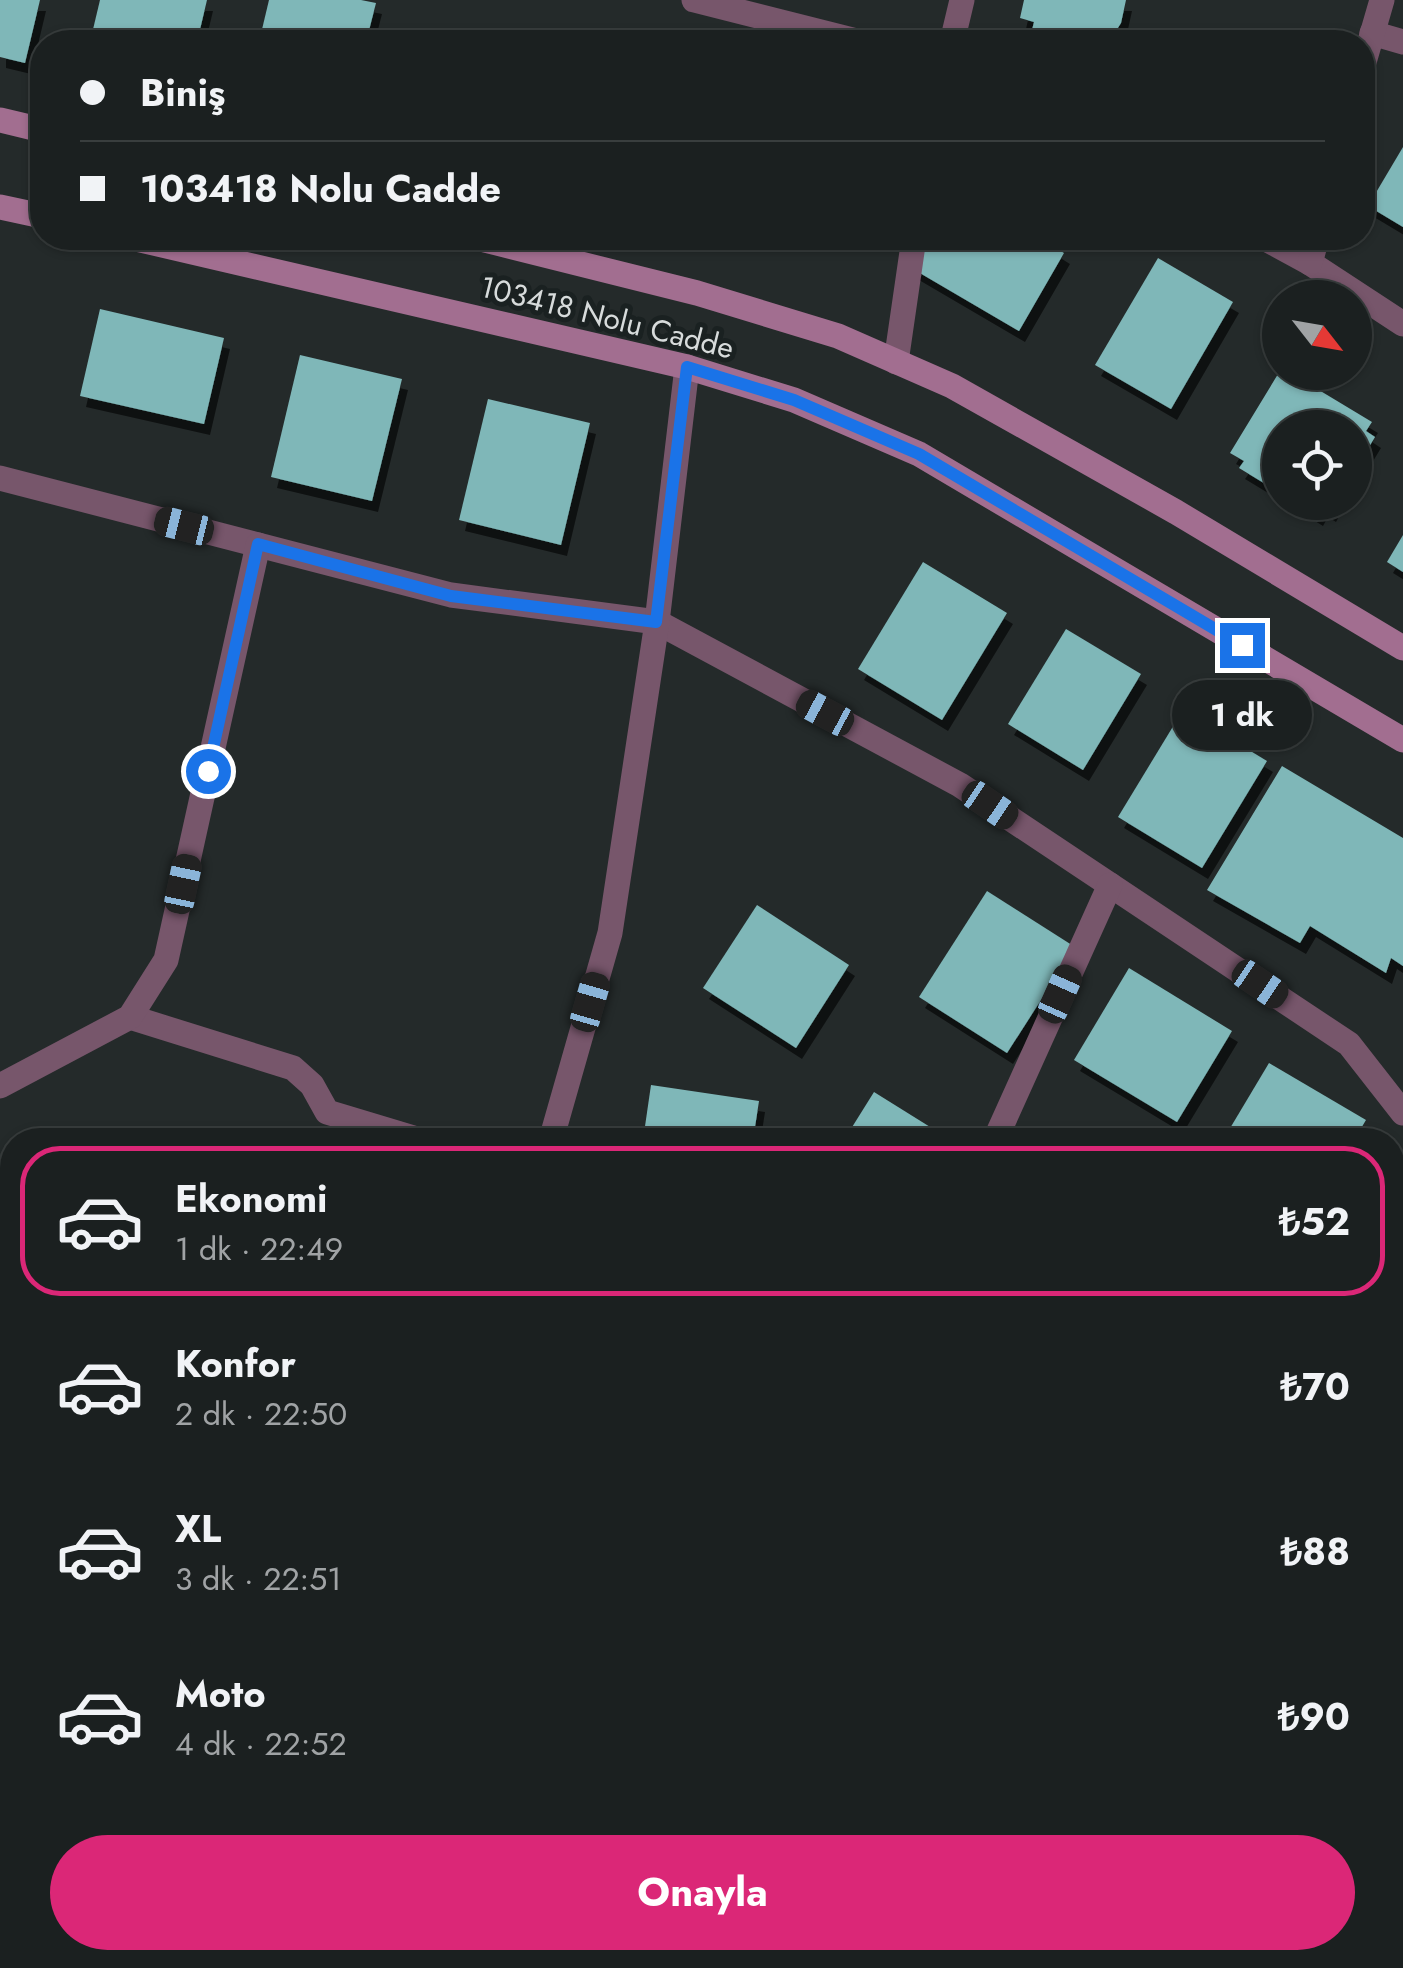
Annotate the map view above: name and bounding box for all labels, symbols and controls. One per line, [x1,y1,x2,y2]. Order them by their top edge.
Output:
text: Biniş [140,65,225,120]
text: 103418 Nolu Cadde [140,161,501,216]
street label: 103418 Nolu Cadde [476,265,738,369]
north arrow [1262,280,1372,390]
map controls [1262,280,1372,520]
button: locate [1262,410,1372,520]
car [151,504,217,548]
route end [1220,623,1265,668]
callout: 1 dk [1172,680,1312,750]
car [791,686,859,740]
text: 1 dk [1210,692,1274,738]
route start [186,749,231,794]
car [957,776,1023,834]
car [162,852,204,916]
car [1227,955,1293,1013]
car [1034,960,1086,1028]
car [567,969,613,1035]
text: Ekonomi [175,1171,328,1226]
icon: car [55,1176,145,1266]
text: ₺52 [1279,1194,1350,1249]
text: 1 dk · 22:49 [175,1226,343,1272]
text: Konfor [175,1336,296,1391]
icon: car [55,1341,145,1431]
text: ₺70 [1280,1359,1350,1414]
text: 2 dk · 22:50 [175,1391,347,1437]
text: XL [175,1501,221,1556]
icon: car [55,1506,145,1596]
text: ₺88 [1281,1524,1350,1579]
text: 3 dk · 22:51 [175,1556,342,1602]
text: Moto [175,1666,266,1721]
icon: car [55,1671,145,1761]
text: ₺90 [1278,1689,1350,1744]
text: 4 dk · 22:52 [175,1721,347,1767]
button: Onayla [50,1835,1355,1950]

